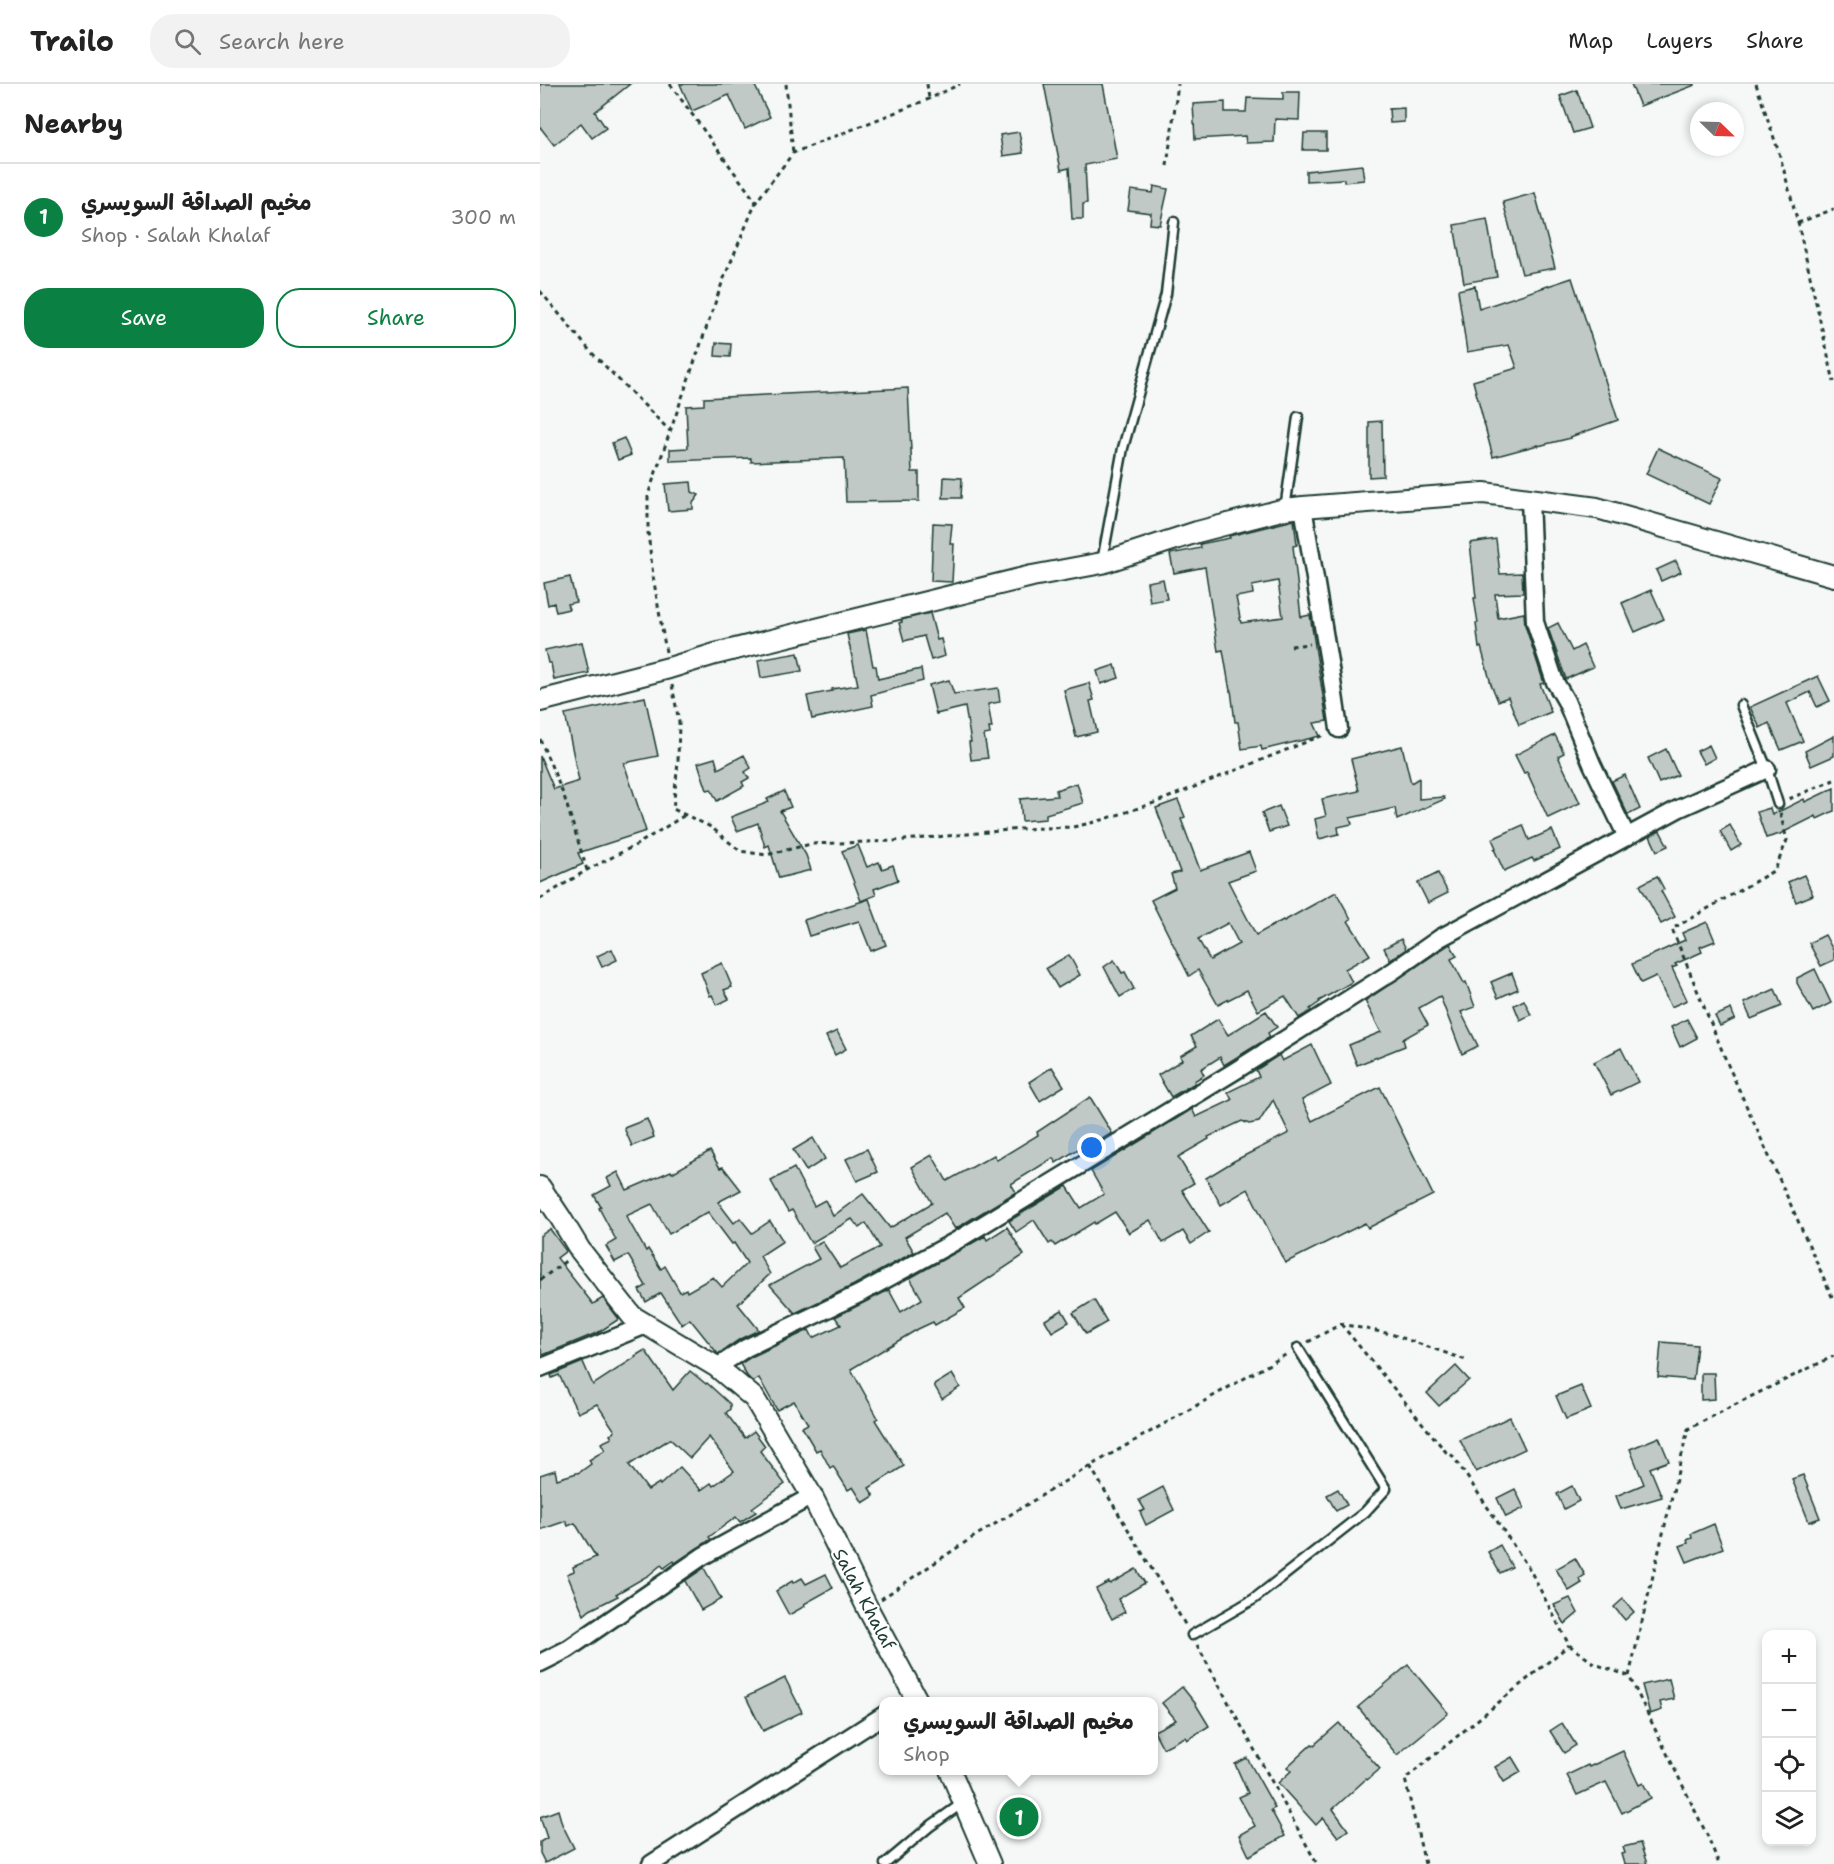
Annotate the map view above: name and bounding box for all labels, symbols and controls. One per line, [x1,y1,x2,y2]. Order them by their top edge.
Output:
search box [150,14,570,68]
text: Trailo [30,22,114,60]
icon: search [171,25,204,58]
text: Search here [219,27,345,56]
text: Map [1568,27,1613,55]
text: Layers [1646,27,1713,55]
text: Share [1746,27,1804,55]
north arrow [1690,102,1744,156]
text: Nearby [24,106,123,141]
text: مخيم الصداقة السويسري [81,188,312,217]
text: 1 [39,204,48,230]
text: 300 m [450,204,516,230]
text: Shop · Salah Khalaf [81,222,271,248]
button: Save [24,288,264,348]
button: Share [276,288,516,348]
your location [1077,1133,1106,1162]
street label: Salah Khalaf [827,1544,901,1654]
map controls [1762,1630,1816,1846]
button: + [1762,1630,1816,1684]
button: − [1762,1684,1816,1738]
popup [879,1697,1158,1775]
text: مخيم الصداقة السويسري [903,1707,1134,1736]
button: locate [1762,1738,1816,1792]
text: Shop [903,1741,950,1767]
button: layers [1762,1792,1816,1846]
pin: 1 [1000,1794,1038,1840]

